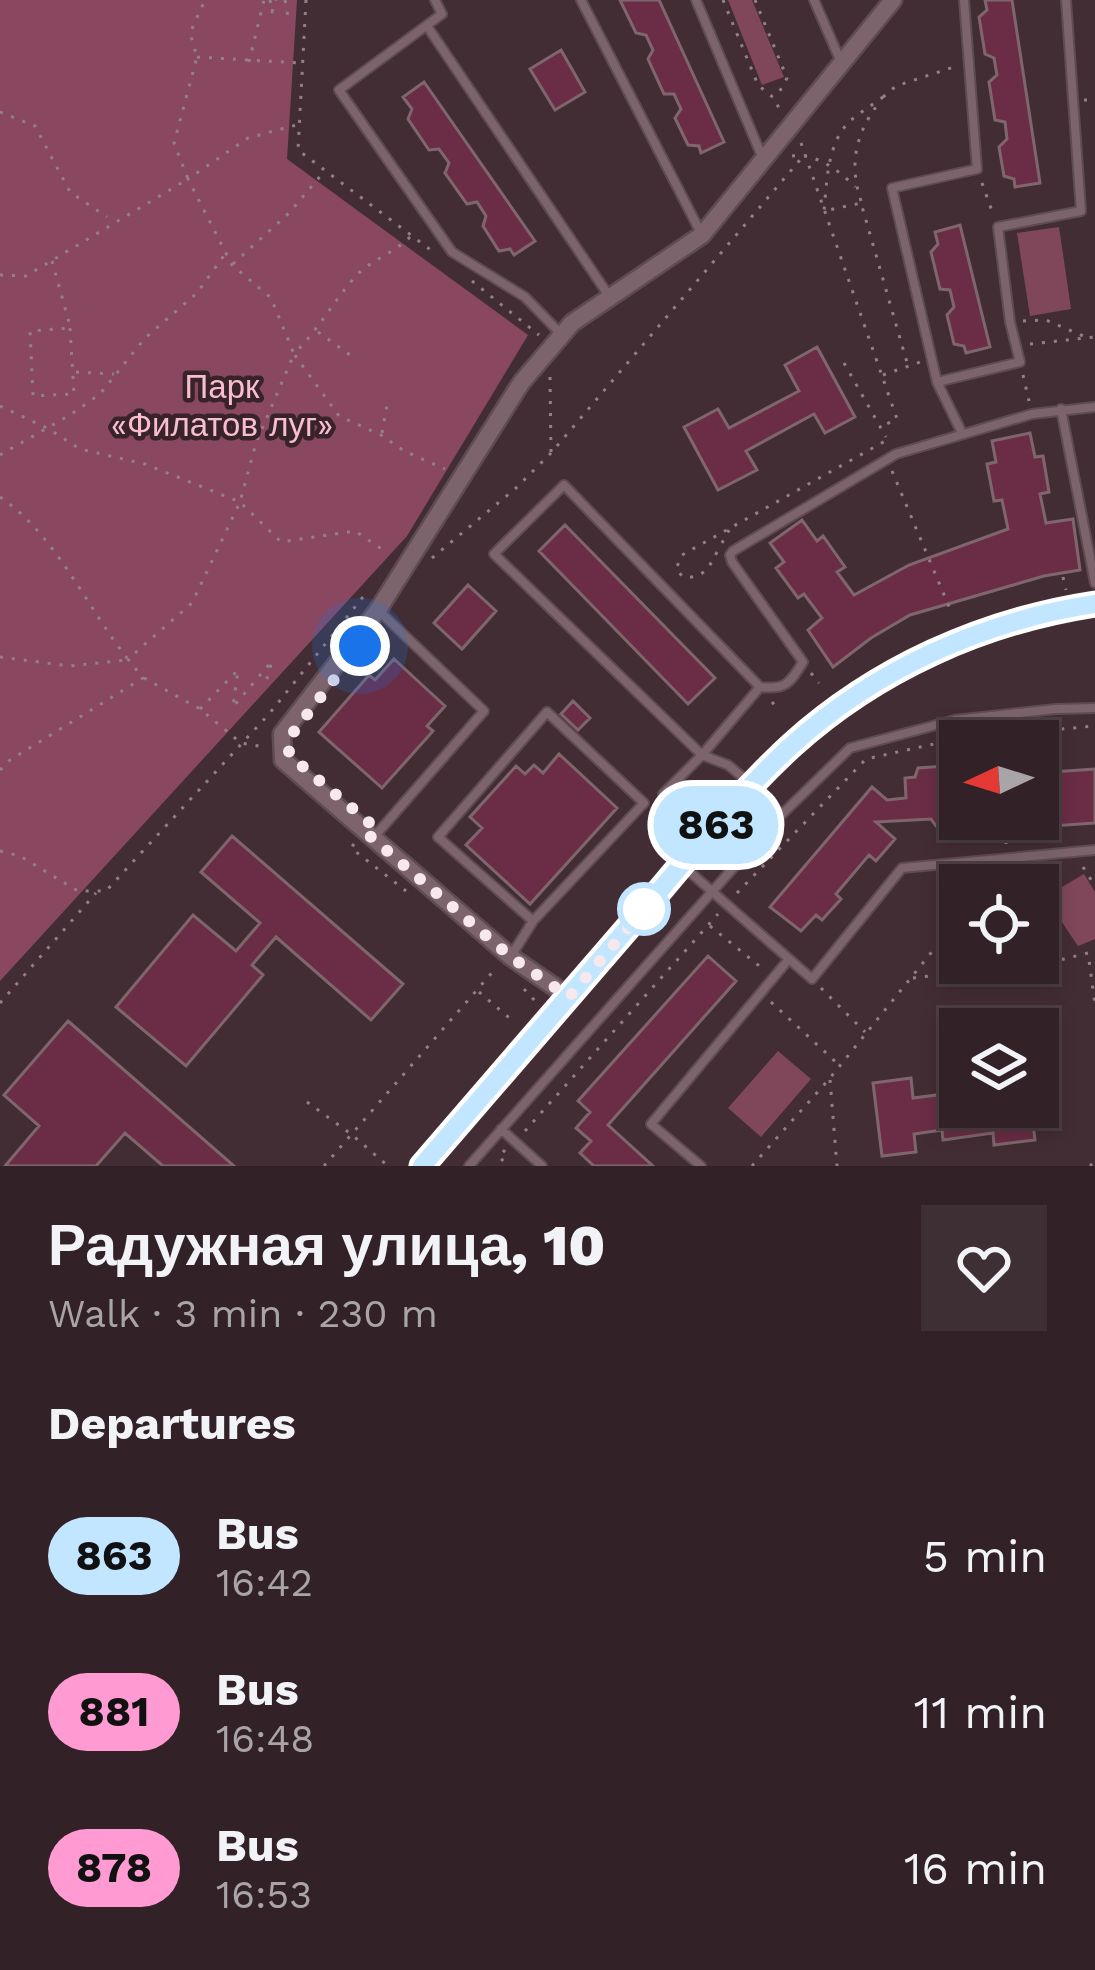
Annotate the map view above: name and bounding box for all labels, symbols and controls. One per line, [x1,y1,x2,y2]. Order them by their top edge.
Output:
park label: Парк «Филатов луг» [111,367,333,444]
your location [330,616,390,676]
north arrow [939,720,1059,840]
map controls [939,720,1059,1128]
line badge: 863 [647,786,785,864]
text: 863 [677,800,755,849]
button: locate [939,864,1059,984]
unlabelled marker [619,884,669,934]
button: layers [939,1008,1059,1128]
button: heart [921,1205,1047,1331]
text: Радужная улица, 10 [48,1212,605,1279]
text: Walk · 3 min · 230 m [48,1291,438,1336]
text: Departures [48,1397,296,1450]
text: Bus [216,1507,299,1560]
text: 5 min [923,1530,1047,1583]
text: 863 [75,1531,153,1580]
text: 16:42 [216,1560,313,1605]
text: Bus [216,1663,299,1716]
text: 11 min [914,1686,1047,1739]
text: 881 [79,1687,149,1736]
text: 16:48 [216,1716,314,1761]
text: Bus [216,1819,299,1872]
text: 16 min [904,1842,1047,1895]
text: 878 [76,1843,152,1892]
text: 16:53 [216,1872,312,1917]

